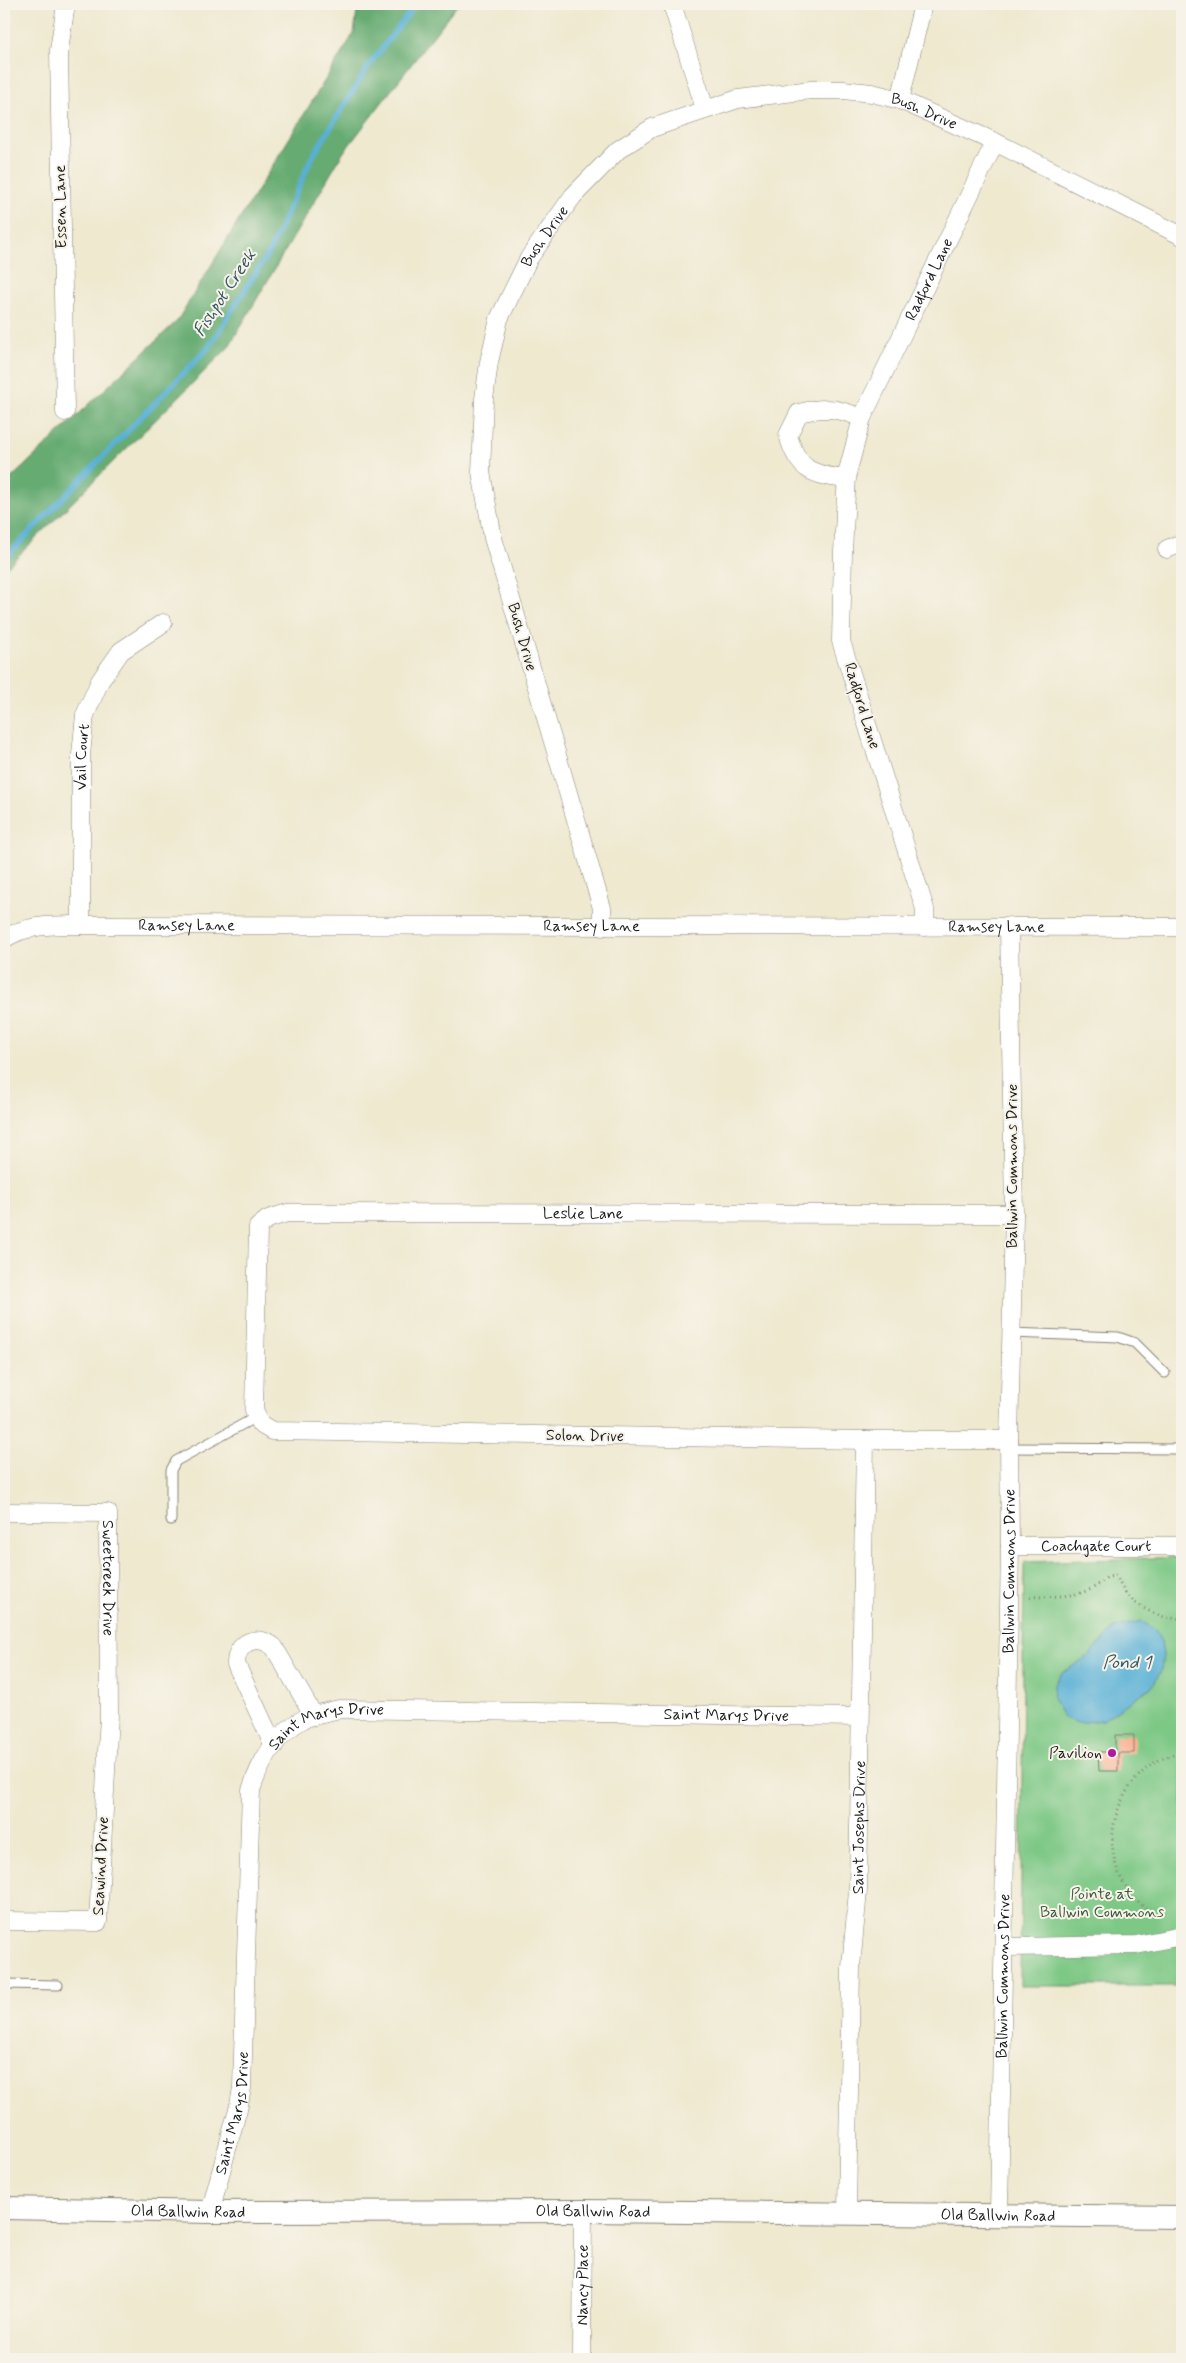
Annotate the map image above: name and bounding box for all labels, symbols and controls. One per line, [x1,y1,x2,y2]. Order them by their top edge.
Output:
street label: Bush Drive [889,88,961,135]
street label: Essen Lane [50,165,72,249]
street label: Bush Drive [516,202,573,270]
street label: Radford Lane [900,234,958,324]
water label: Fishpot Creek [188,244,263,341]
street label: Bush Drive [502,600,542,674]
street label: Radford Lane [837,660,885,752]
street label: Vail Court [71,723,95,790]
street label: Ramsey Lane [138,915,235,936]
street label: Ramsey Lane [543,915,640,937]
street label: Ramsey Lane [948,916,1045,937]
street label: Ballwin Commons Drive [1002,1084,1023,1248]
street label: Leslie Lane [543,1203,624,1224]
street label: Solon Drive [546,1425,624,1447]
street label: Ballwin Commons Drive [998,1489,1021,1654]
street label: Sweetcreek Drive [98,1520,119,1636]
street label: Coachgate Court [1041,1536,1151,1557]
water label: Pond 1 [1103,1651,1153,1675]
street label: Saint Marys Drive [263,1698,384,1754]
street label: Saint Marys Drive [664,1703,789,1726]
place label: Pavilion [1049,1743,1102,1764]
marker: Pavilion [1106,1747,1118,1759]
street label: Saint Josephs Drive [847,1760,871,1894]
street label: Seawind Drive [88,1816,114,1916]
park label: Pointe at Ballwin Commons [1040,1884,1164,1923]
street label: Ballwin Commons Drive [991,1894,1015,2059]
street label: Saint Marys Drive [210,2051,254,2177]
street label: Old Ballwin Road [130,2200,245,2223]
street label: Old Ballwin Road [536,2200,650,2222]
street label: Old Ballwin Road [940,2204,1055,2226]
street label: Nancy Place [572,2244,593,2326]

